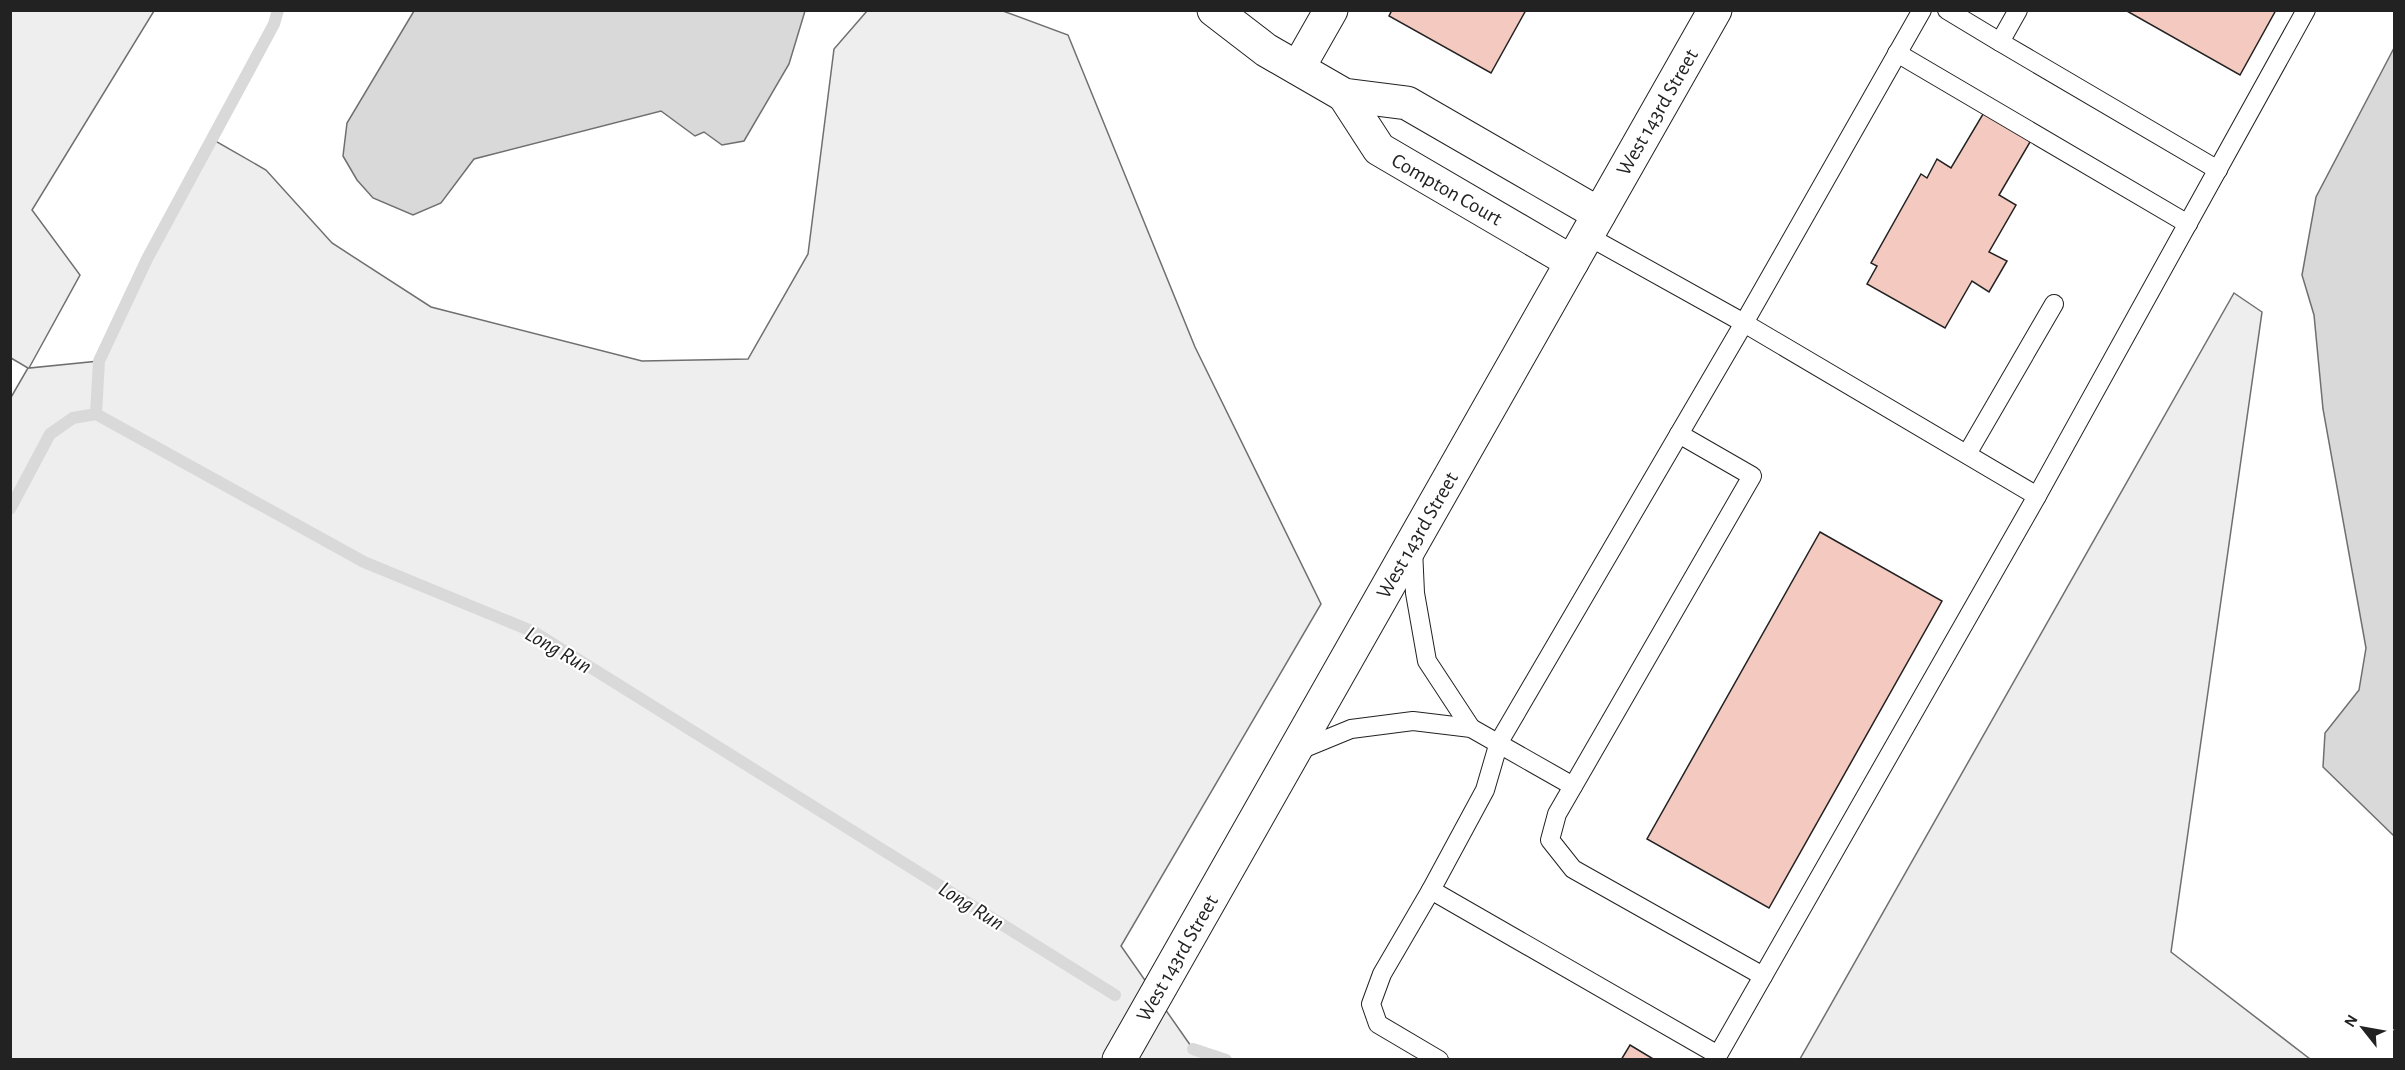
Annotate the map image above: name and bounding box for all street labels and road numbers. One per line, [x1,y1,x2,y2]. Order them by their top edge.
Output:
street label: West 143rd Street [1613,45,1702,179]
street label: Compton Court [1388,149,1506,230]
street label: West 143rd Street [1373,468,1462,602]
street label: West 143rd Street [1133,891,1222,1025]

